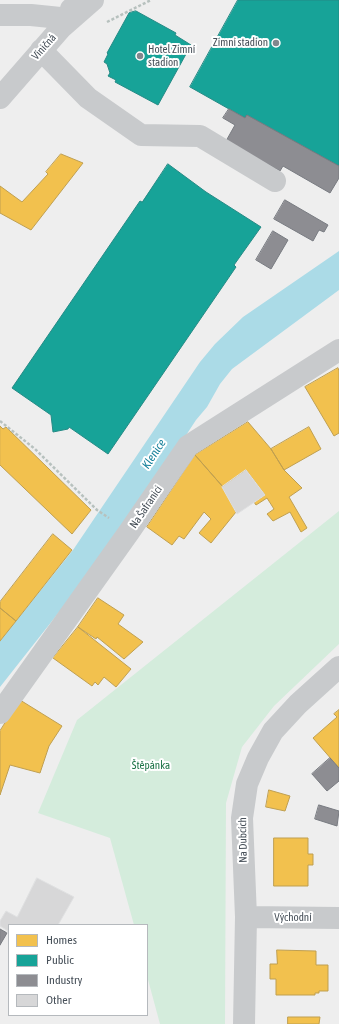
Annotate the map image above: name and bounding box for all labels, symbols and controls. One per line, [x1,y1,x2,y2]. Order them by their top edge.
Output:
street label: Viničná [29,31,59,63]
place label: Zimní stadion [213,36,268,50]
marker: Zimní stadion [271,38,281,48]
place label: Hotel Zimní stadion [148,43,195,69]
marker: Hotel Zimní stadion [135,51,145,61]
water label: Klenice [139,436,169,472]
street label: Na Šafranici [127,483,165,531]
park label: Štěpánka [132,759,170,773]
street label: Na Dubcích [236,817,250,863]
street label: Východní [274,911,312,925]
legend [8,924,148,1016]
text: Homes [46,933,77,947]
text: Public [46,953,74,967]
text: Industry [46,973,83,987]
text: Other [46,993,71,1007]

